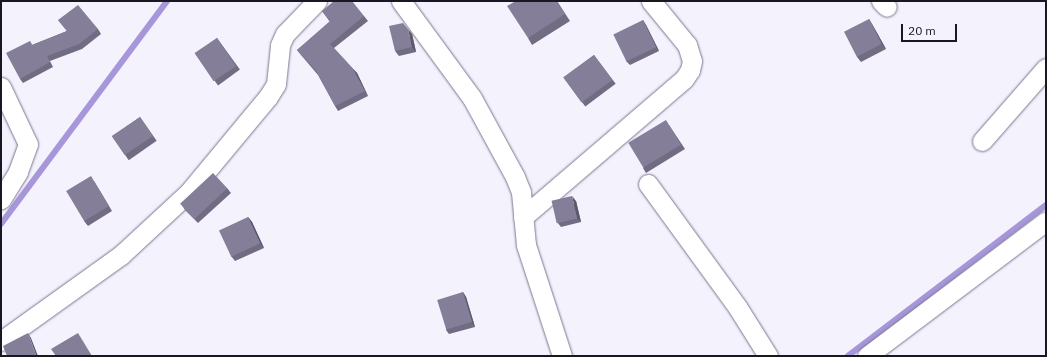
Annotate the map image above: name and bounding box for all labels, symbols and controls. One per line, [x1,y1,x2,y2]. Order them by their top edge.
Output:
scale bar [903,16,959,42]
text: 20 m [908,23,936,38]

